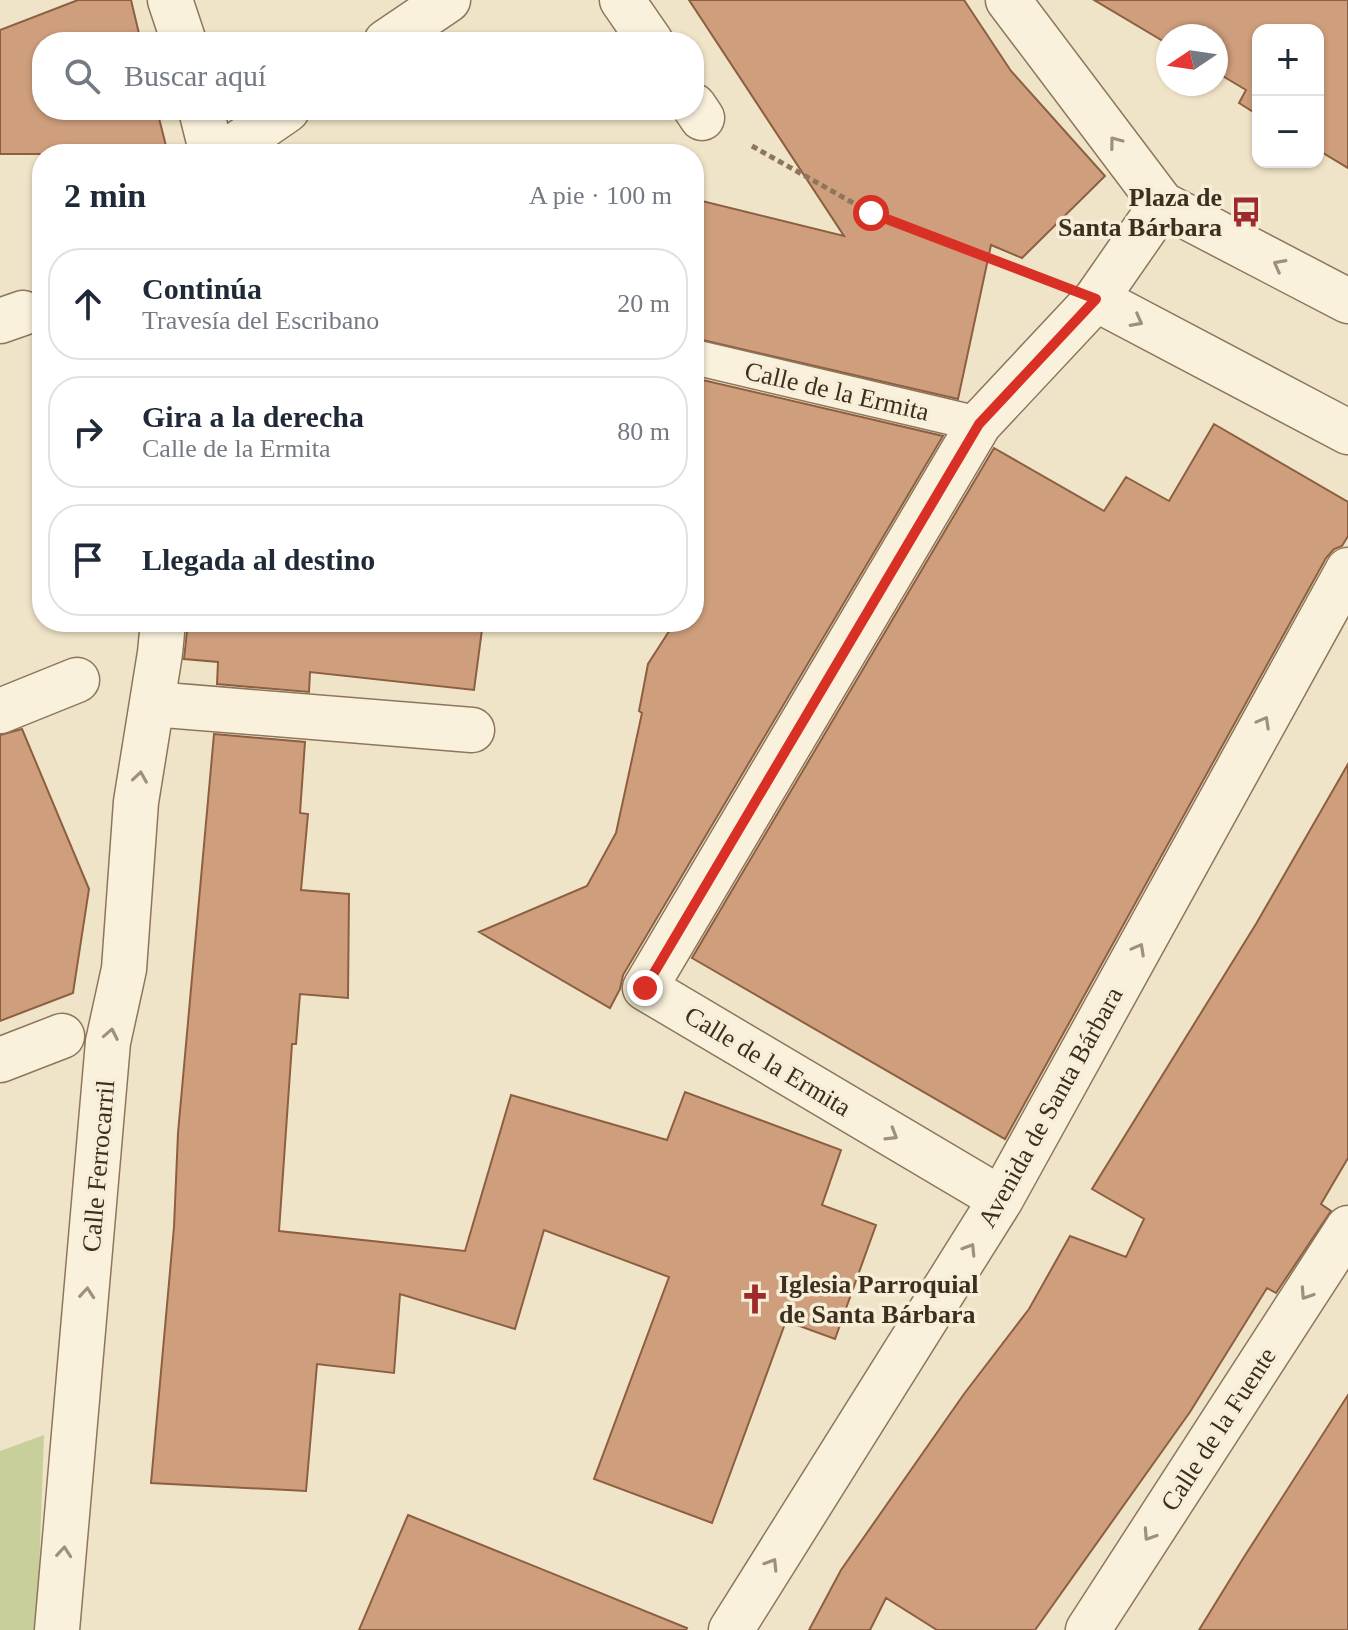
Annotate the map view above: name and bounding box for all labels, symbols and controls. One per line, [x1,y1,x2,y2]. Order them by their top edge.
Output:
north arrow [1156,24,1228,96]
map controls [1252,24,1324,168]
button: + [1252,24,1324,96]
search box [32,32,704,120]
icon: search [60,54,104,98]
text: Buscar aquí [124,59,266,92]
button: − [1252,96,1324,168]
one-way arrow [1111,136,1125,151]
text: 2 min [64,177,146,214]
text: A pie · 100 m [529,181,672,210]
place label: Plaza de Santa Bárbara [1058,183,1222,242]
route start [853,195,889,231]
bus stop icon: Plaza de Santa Bárbara [1229,195,1263,229]
one-way arrow [1272,259,1287,274]
text: Continúa [142,272,262,305]
icon: ahead [66,282,110,326]
text: 20 m [617,289,670,318]
text: Travesía del Escribano [142,306,379,335]
one-way arrow [1128,311,1143,326]
street label: Calle de la Ermita [742,356,932,427]
text: Gira a la derecha [142,400,364,433]
icon: right [66,410,110,454]
text: 80 m [617,417,670,446]
text: Calle de la Ermita [142,434,330,463]
icon: arrive [66,538,110,582]
text: Llegada al destino [142,543,375,576]
one-way arrow [1255,715,1270,730]
one-way arrow [131,770,148,783]
one-way arrow [1129,943,1144,957]
route end [627,970,663,1006]
street label: Avenida de Santa Bárbara [972,982,1129,1232]
street label: Calle de la Ermita [680,1000,856,1123]
one-way arrow [101,1028,118,1041]
street label: Calle Ferrocarril [77,1079,120,1253]
one-way arrow [883,1125,898,1141]
one-way arrow [960,1243,975,1258]
place label: Iglesia Parroquial de Santa Bárbara [779,1270,979,1329]
church icon: Iglesia Parroquial de Santa Bárbara [738,1282,772,1316]
one-way arrow [1300,1285,1315,1299]
one-way arrow [78,1286,95,1299]
street label: Calle de la Fuente [1155,1342,1282,1516]
one-way arrow [1144,1527,1159,1541]
one-way arrow [55,1545,72,1558]
one-way arrow [762,1558,778,1573]

